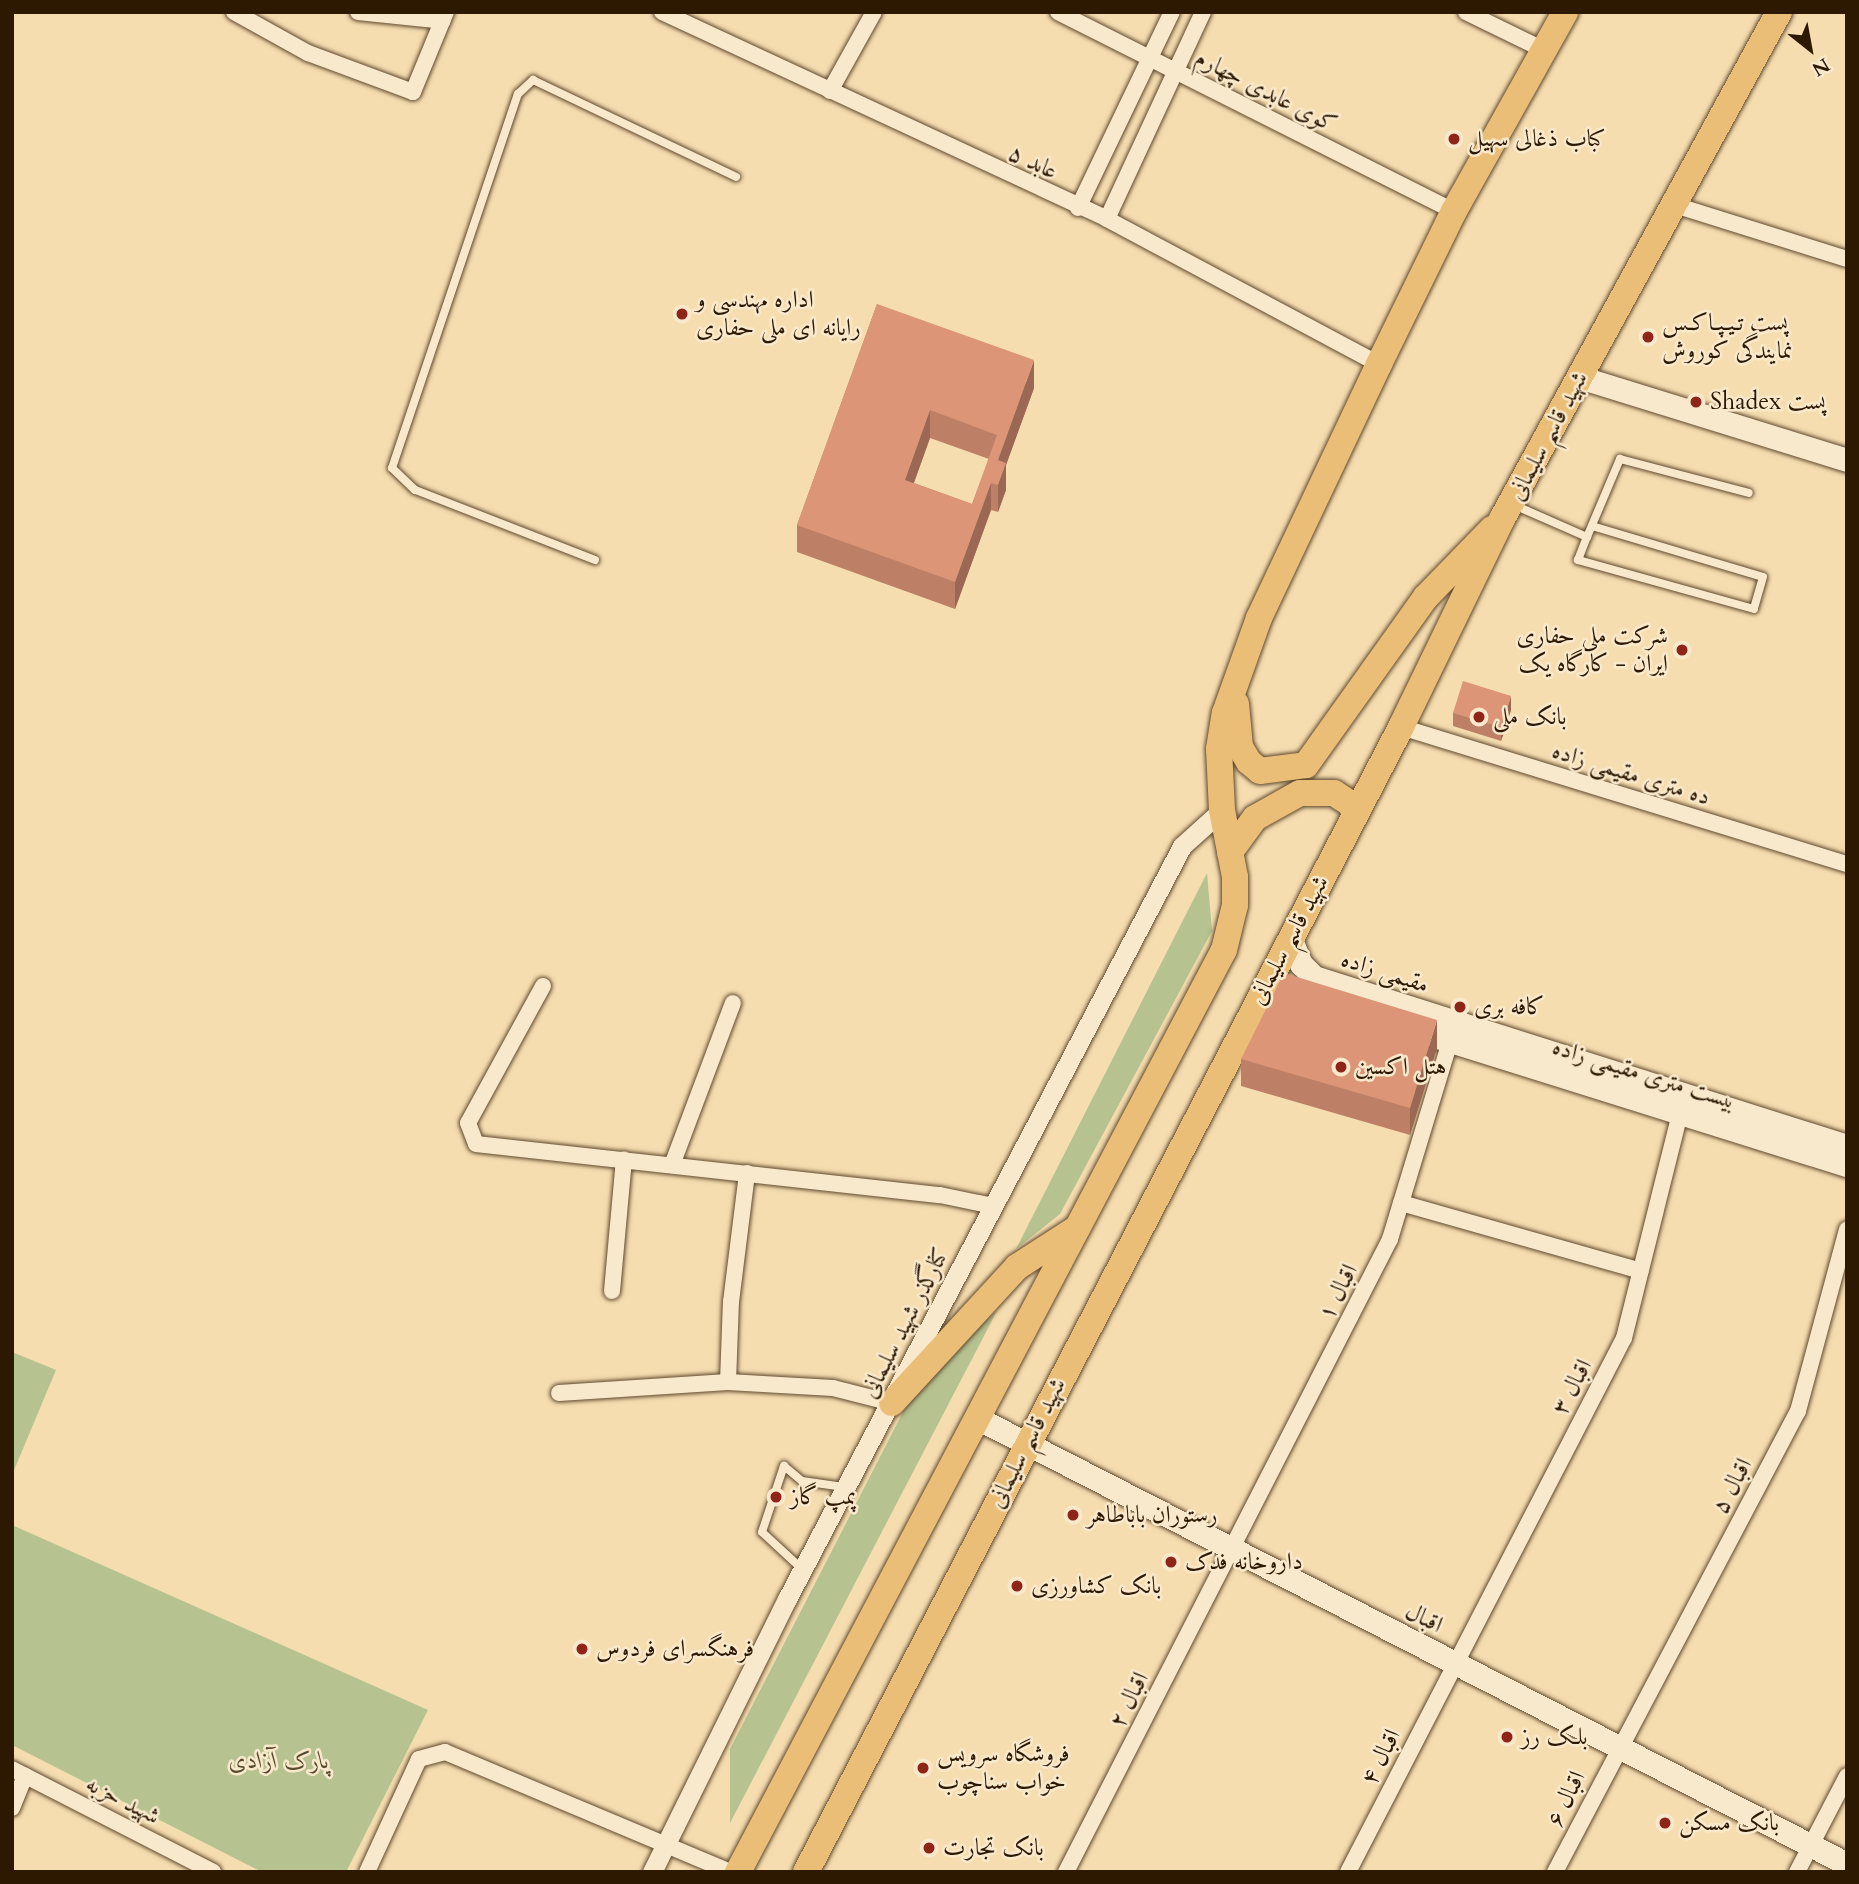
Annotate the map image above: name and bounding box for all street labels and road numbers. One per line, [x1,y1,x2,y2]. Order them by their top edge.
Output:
street label: کوی عابدی چهارم [1190,43,1342,139]
street label: عابد ۵ [1004,138,1062,186]
street label: شهید قاسم سلیمانی [1502,366,1594,506]
street label: ده متری مقیمی زاده [1549,736,1713,812]
street label: شهید قاسم سلیمانی [1243,870,1335,1010]
street label: مقیمی زاده [1338,944,1432,1000]
street label: بیست متری مقیمی زاده [1549,1032,1739,1116]
street label: کنارگذر شهید سلیمانی [855,1243,955,1403]
street label: اقبال ۱ [1312,1259,1364,1325]
street label: اقبال ۳ [1546,1354,1598,1420]
street label: شهید قاسم سلیمانی [982,1373,1072,1513]
street label: اقبال ۵ [1706,1453,1758,1519]
street label: اقبال [1400,1597,1448,1639]
street label: اقبال ۲ [1103,1667,1155,1733]
street label: اقبال ۴ [1355,1724,1407,1790]
street label: اقبال ۶ [1540,1766,1592,1832]
street label: شهید حزبه [81,1769,165,1831]

